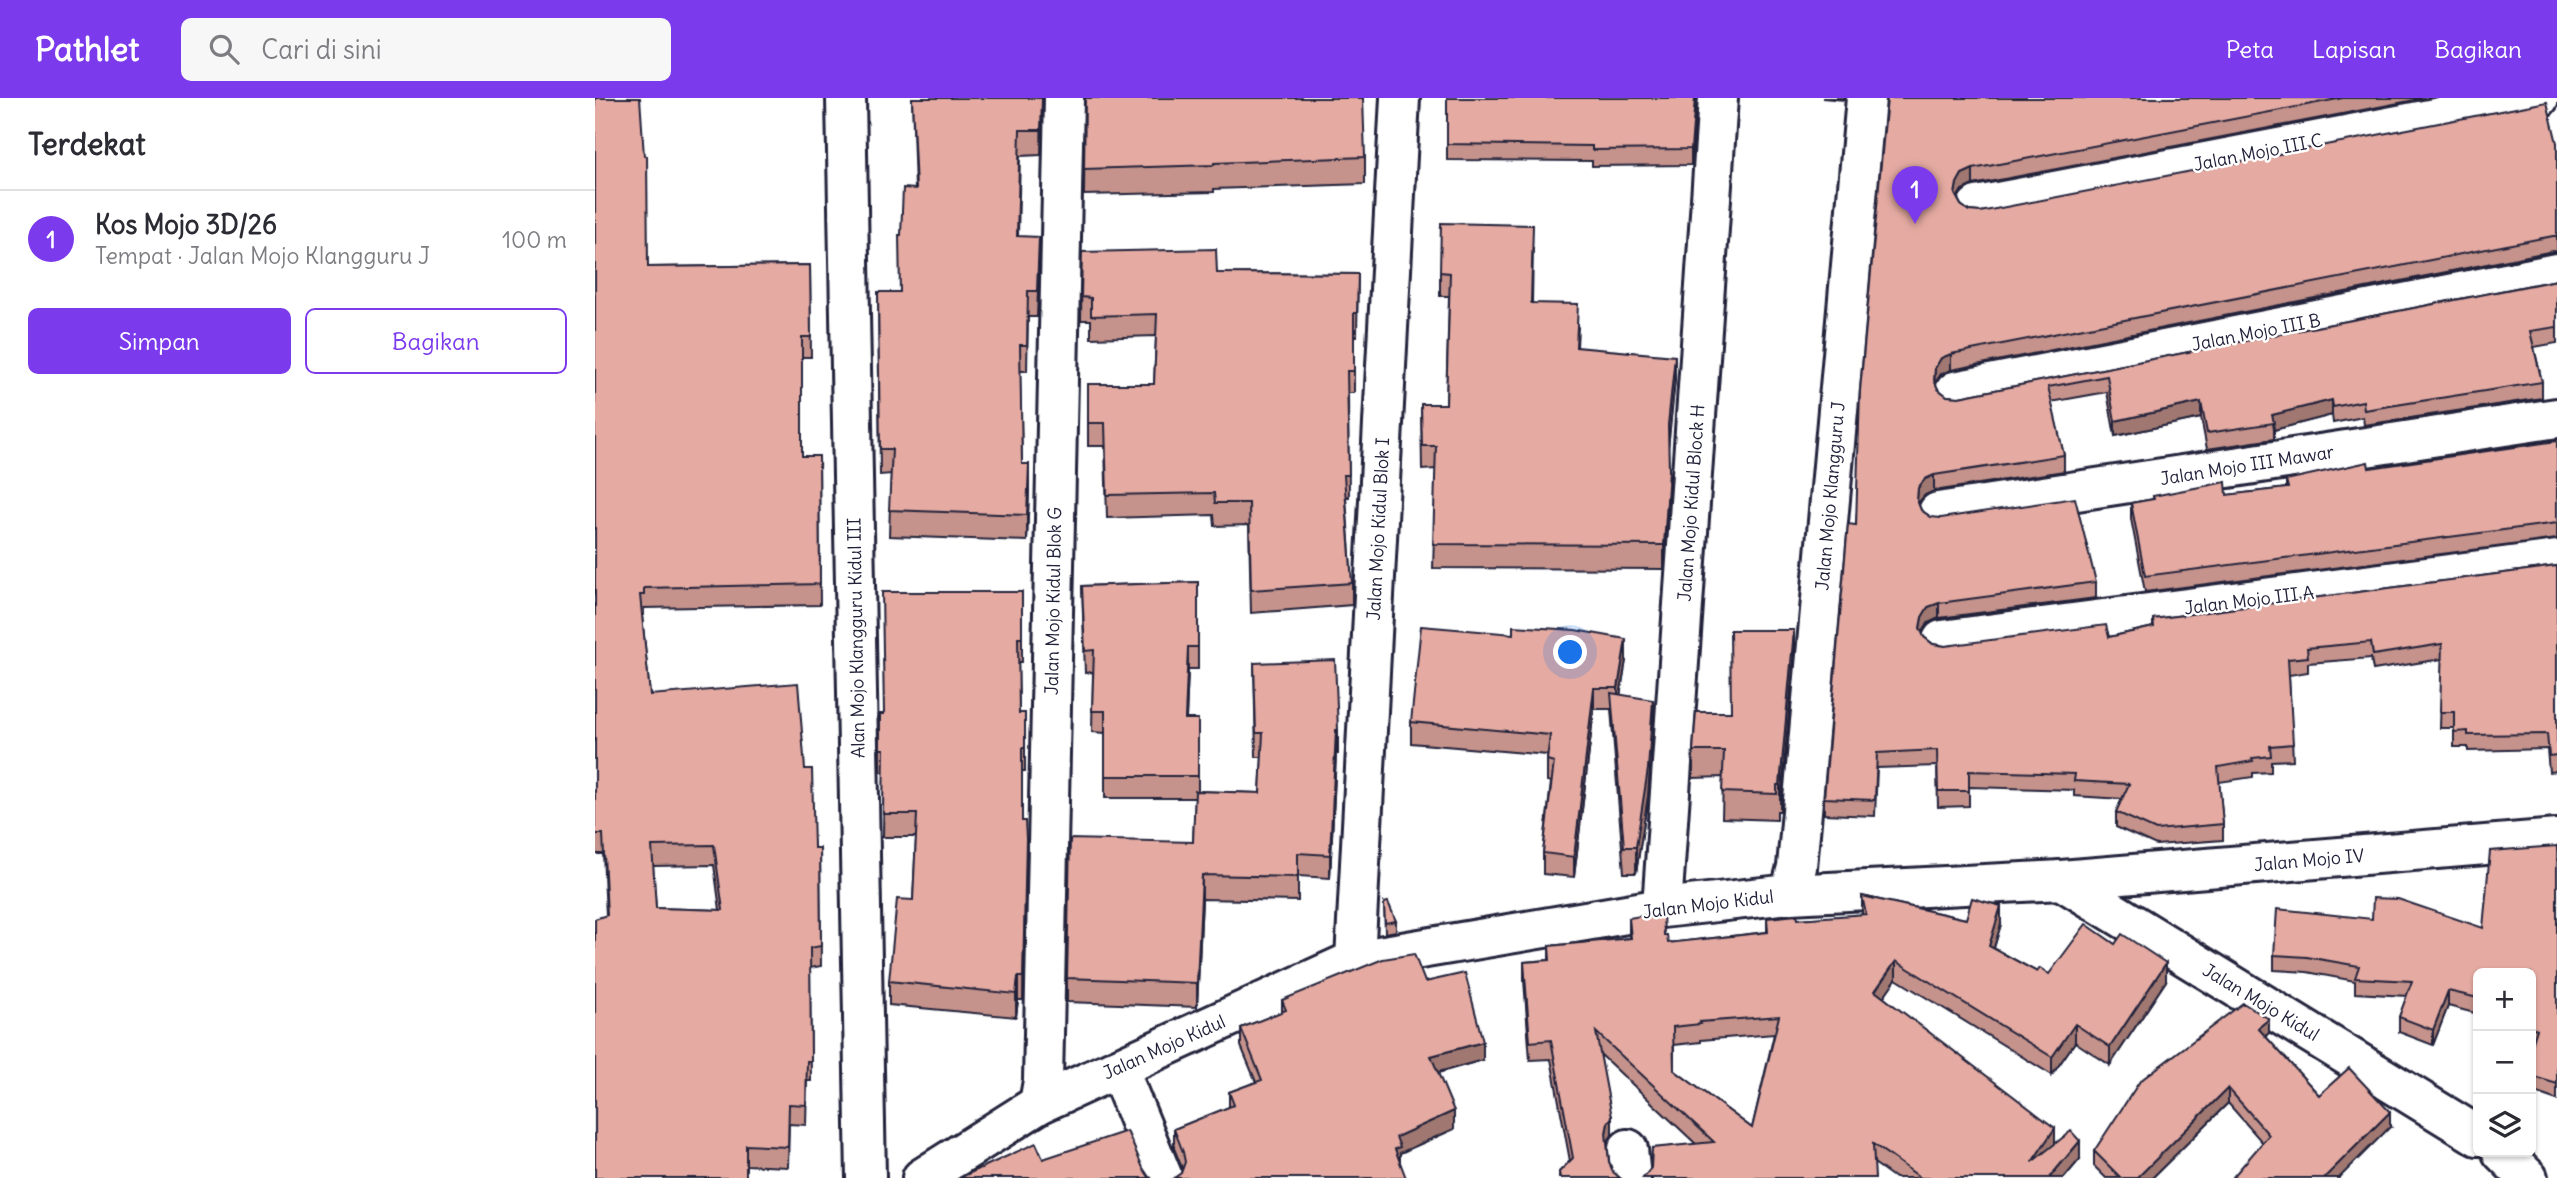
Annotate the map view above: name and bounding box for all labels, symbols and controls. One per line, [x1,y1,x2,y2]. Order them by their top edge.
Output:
search box [181,18,671,81]
text: Pathlet [35,28,139,70]
icon: search [205,30,243,68]
text: Cari di sini [261,33,382,66]
text: Peta [2226,34,2274,64]
text: Lapisan [2312,34,2396,64]
text: Bagikan [2434,34,2522,64]
text: Terdekat [28,125,146,163]
street label: Jalan Mojo III C [2191,128,2325,176]
pin: 1 [1892,166,1938,224]
text: Kos Mojo 3D/26 [95,208,277,241]
text: 1 [46,225,56,254]
text: 100 m [502,225,567,254]
text: Tempat · Jalan Mojo Klangguru J [95,241,430,270]
button: Simpan [28,308,291,374]
button: Bagikan [305,308,567,374]
street label: Jalan Mojo III B [2190,308,2322,356]
street label: Jalan Mojo Klangguru J [1810,401,1850,591]
street label: Jalan Mojo Kidul Block H [1673,404,1709,602]
street label: Jalan Mojo Kidul Blok I [1362,437,1394,621]
street label: Jalan Mojo III Mawar [2158,440,2336,490]
street label: Jalan Mojo Kidul Blok G [1040,507,1066,695]
street label: Alan Mojo Klangguru Kidul III [842,518,870,758]
street label: Jalan Mojo III A [2183,581,2315,619]
your location [1553,635,1587,669]
street label: Jalan Mojo IV [2253,844,2365,876]
street label: Jalan Mojo Kidul [1641,885,1775,923]
street label: Jalan Mojo Kidul [2199,958,2323,1046]
map controls [2473,968,2536,1157]
button: + [2473,968,2536,1031]
street label: Jalan Mojo Kidul [1099,1010,1229,1084]
button: − [2473,1031,2536,1094]
button: layers [2473,1094,2536,1157]

